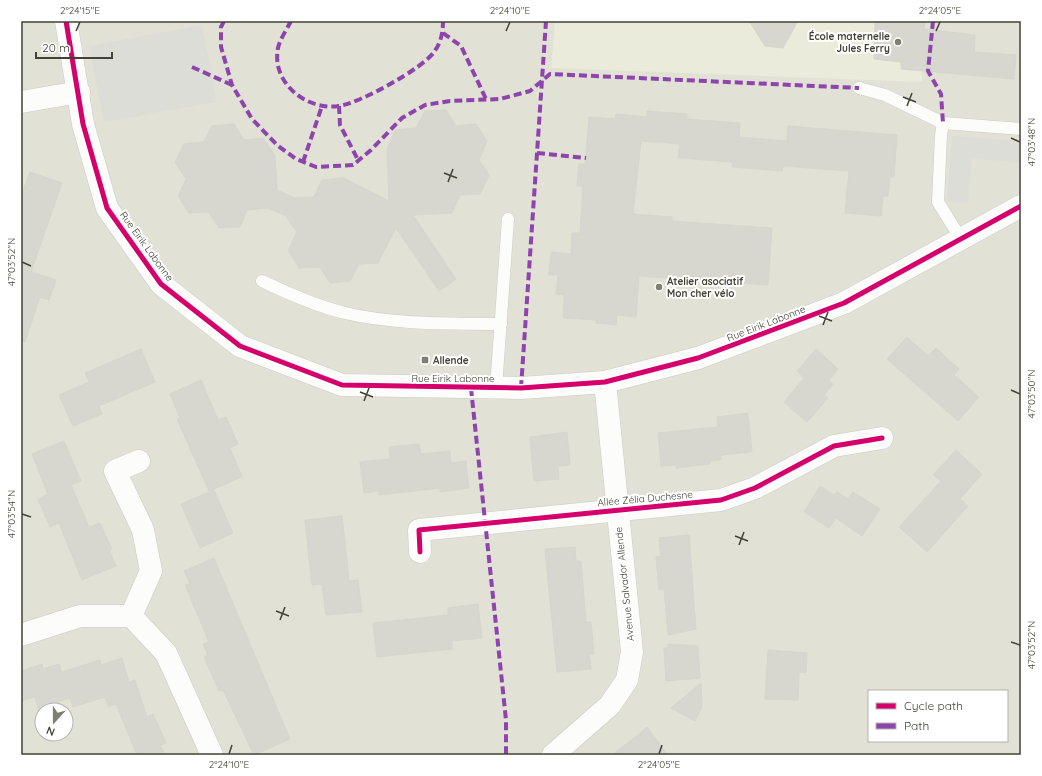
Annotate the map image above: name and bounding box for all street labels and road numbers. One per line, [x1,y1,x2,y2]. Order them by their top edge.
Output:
street label: Rue Eirik Labonne [117,209,177,284]
street label: Rue Eirik Labonne [725,302,808,344]
street label: Rue Eirik Labonne [411,372,495,385]
street label: Allée Zélia Duchesne [597,488,694,509]
street label: Avenue Salvador Allende [612,526,637,642]

